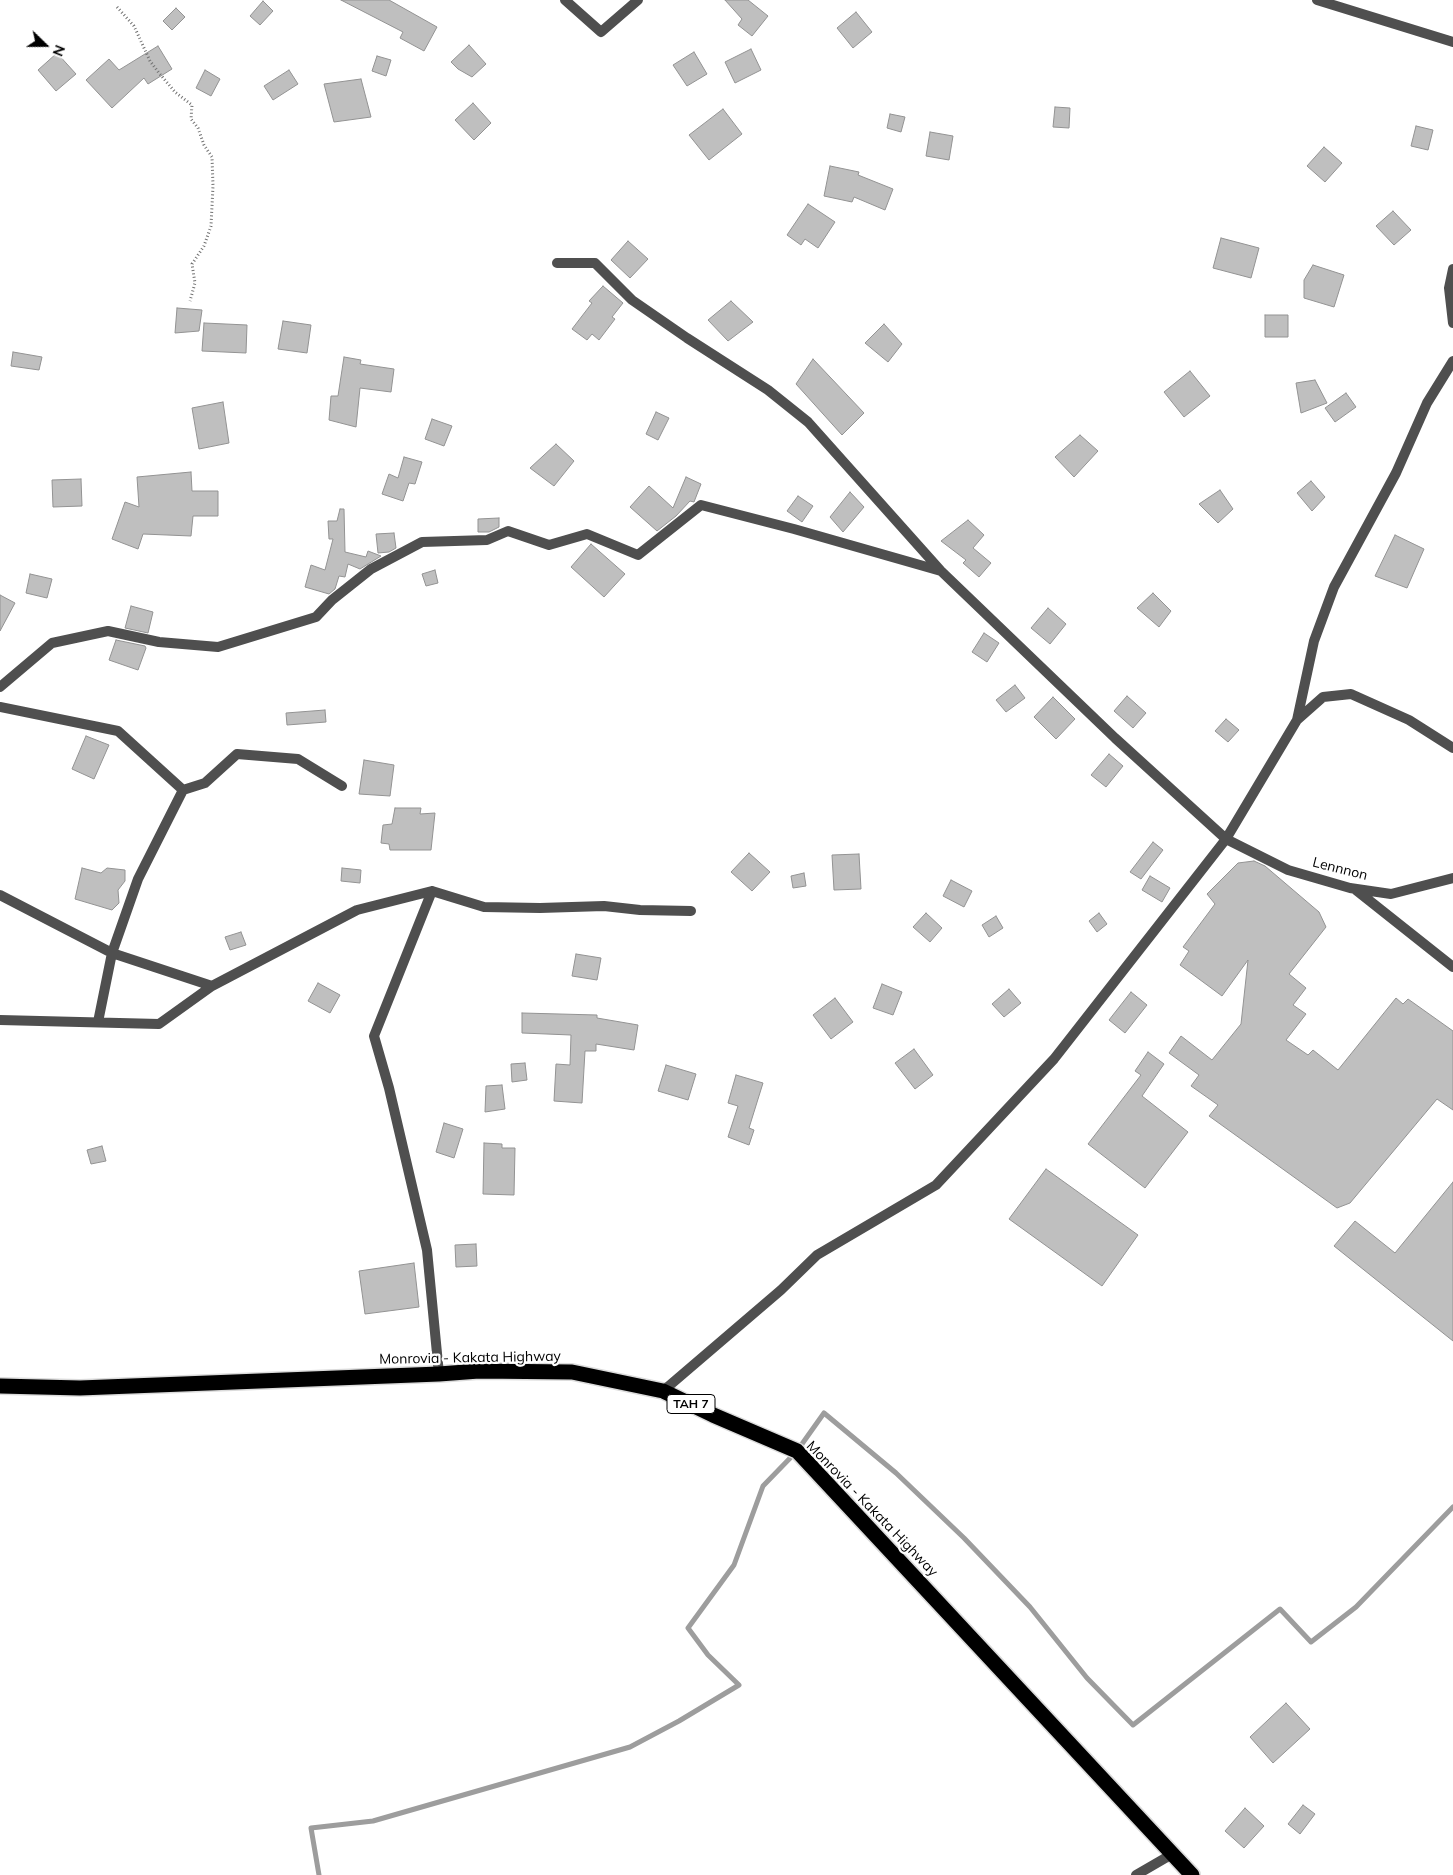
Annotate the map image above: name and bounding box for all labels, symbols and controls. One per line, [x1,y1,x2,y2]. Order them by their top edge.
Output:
north arrow [20,20,70,70]
text: N [49,42,69,59]
street label: Lennnon [1311,854,1369,884]
street label: Monrovia - Kakata Highway [379,1348,561,1368]
road number: TAH 7 [667,1395,715,1414]
street label: Monrovia - Kakata Highway [803,1438,941,1580]

